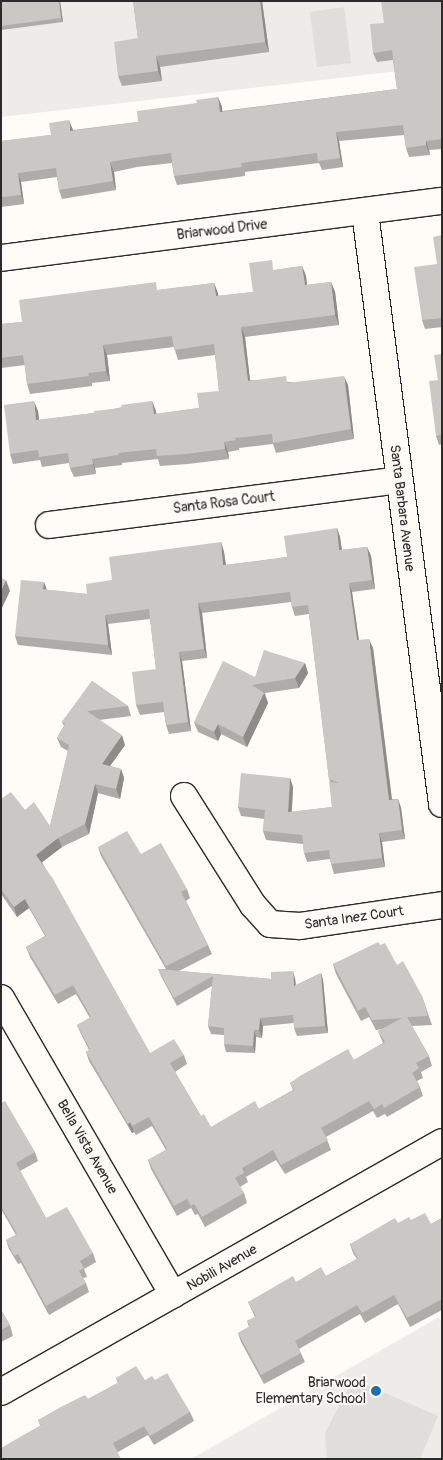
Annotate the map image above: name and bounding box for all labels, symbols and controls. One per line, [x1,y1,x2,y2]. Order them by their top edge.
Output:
street label: Briarwood Drive [176,216,268,244]
street label: Santa Barbara Avenue [386,444,418,572]
street label: Santa Rosa Court [172,488,276,518]
street label: Santa Inez Court [303,903,405,933]
street label: Bella Vista Avenue [53,1097,121,1197]
street label: Nobili Avenue [184,1241,260,1295]
place label: Briarwood Elementary School [255,1375,366,1408]
marker: Briarwood Elementary School [370,1385,382,1397]

